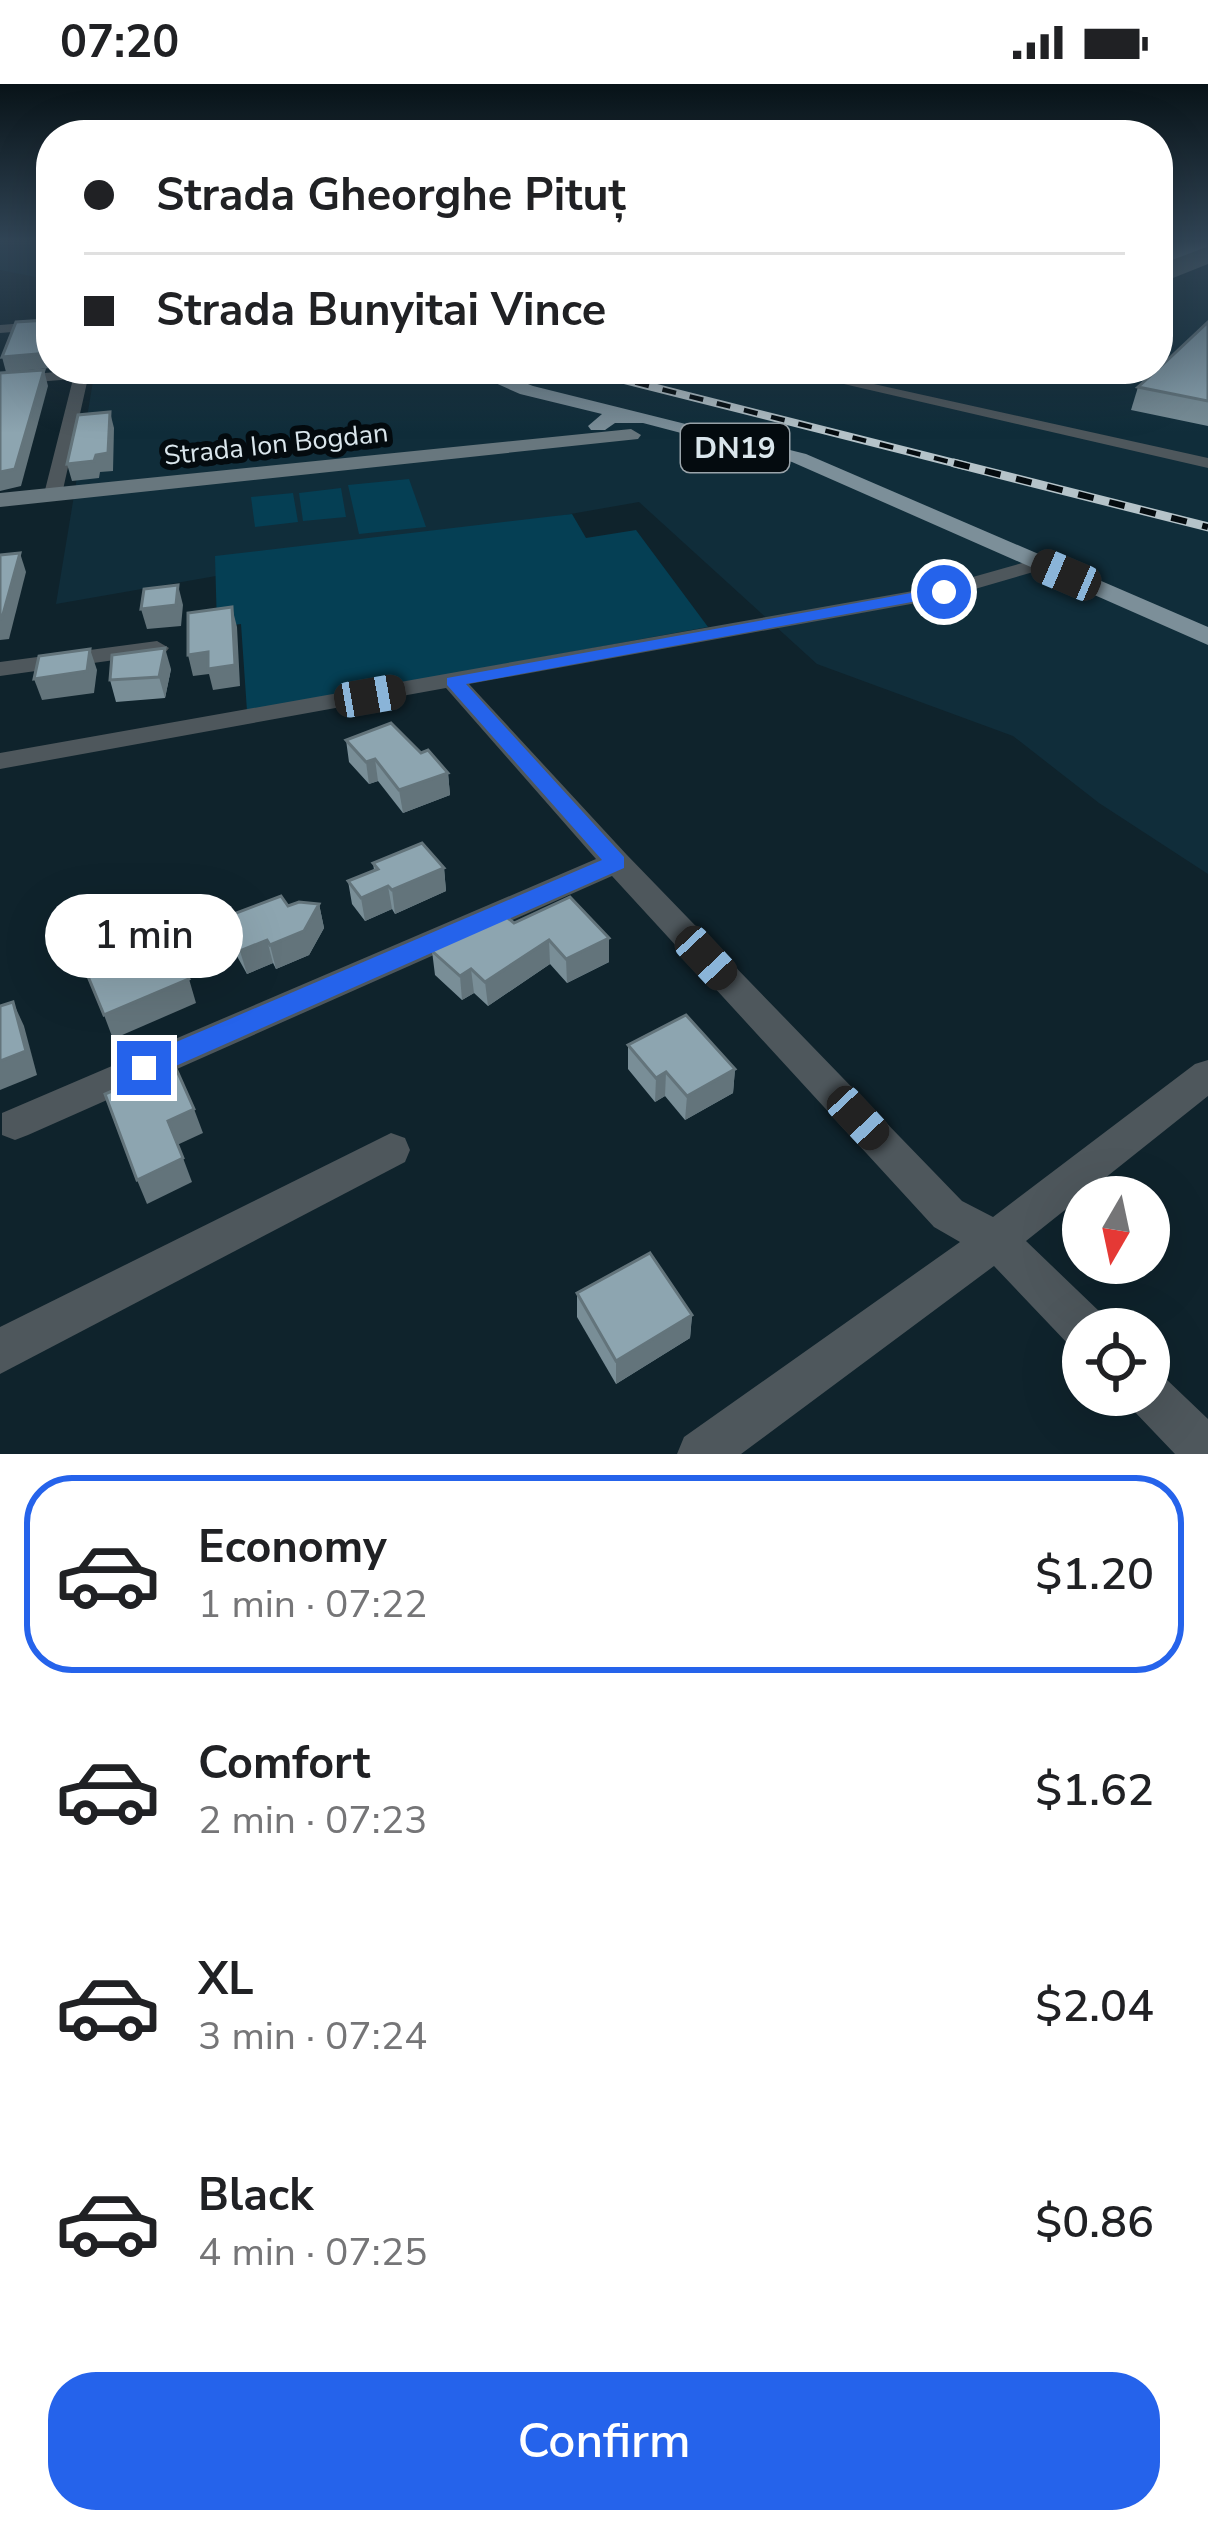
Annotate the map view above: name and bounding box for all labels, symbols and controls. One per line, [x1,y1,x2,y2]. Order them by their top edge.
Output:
text: 07:20 [60,12,179,73]
text: Strada Gheorghe Pituț [156,165,626,226]
text: Strada Bunyitai Vince [156,280,606,341]
street label: Strada Ion Bogdan [162,414,390,475]
road number: DN19 [681,424,789,472]
car [1026,544,1106,606]
route start [917,565,971,619]
car [331,672,409,720]
callout: 1 min [45,894,243,978]
text: 1 min [94,909,194,962]
car [668,919,744,997]
route end [117,1041,171,1095]
car [820,1079,896,1157]
north arrow [1062,1176,1170,1284]
map controls [1062,1176,1170,1416]
button: locate [1062,1308,1170,1416]
text: Economy [198,1517,387,1578]
icon: car [54,1520,162,1628]
text: $1.20 [1035,1544,1154,1605]
text: 1 min · 07:22 [198,1578,427,1631]
text: Comfort [198,1733,370,1794]
icon: car [54,1736,162,1844]
text: $1.62 [1035,1760,1154,1821]
text: 2 min · 07:23 [198,1794,427,1847]
text: XL [198,1949,254,2010]
icon: car [54,1952,162,2060]
text: $2.04 [1035,1976,1154,2037]
text: 3 min · 07:24 [198,2010,427,2063]
text: Black [198,2165,313,2226]
icon: car [54,2168,162,2276]
text: $0.86 [1035,2192,1154,2253]
text: 4 min · 07:25 [198,2226,427,2279]
button: Confirm [48,2372,1160,2510]

